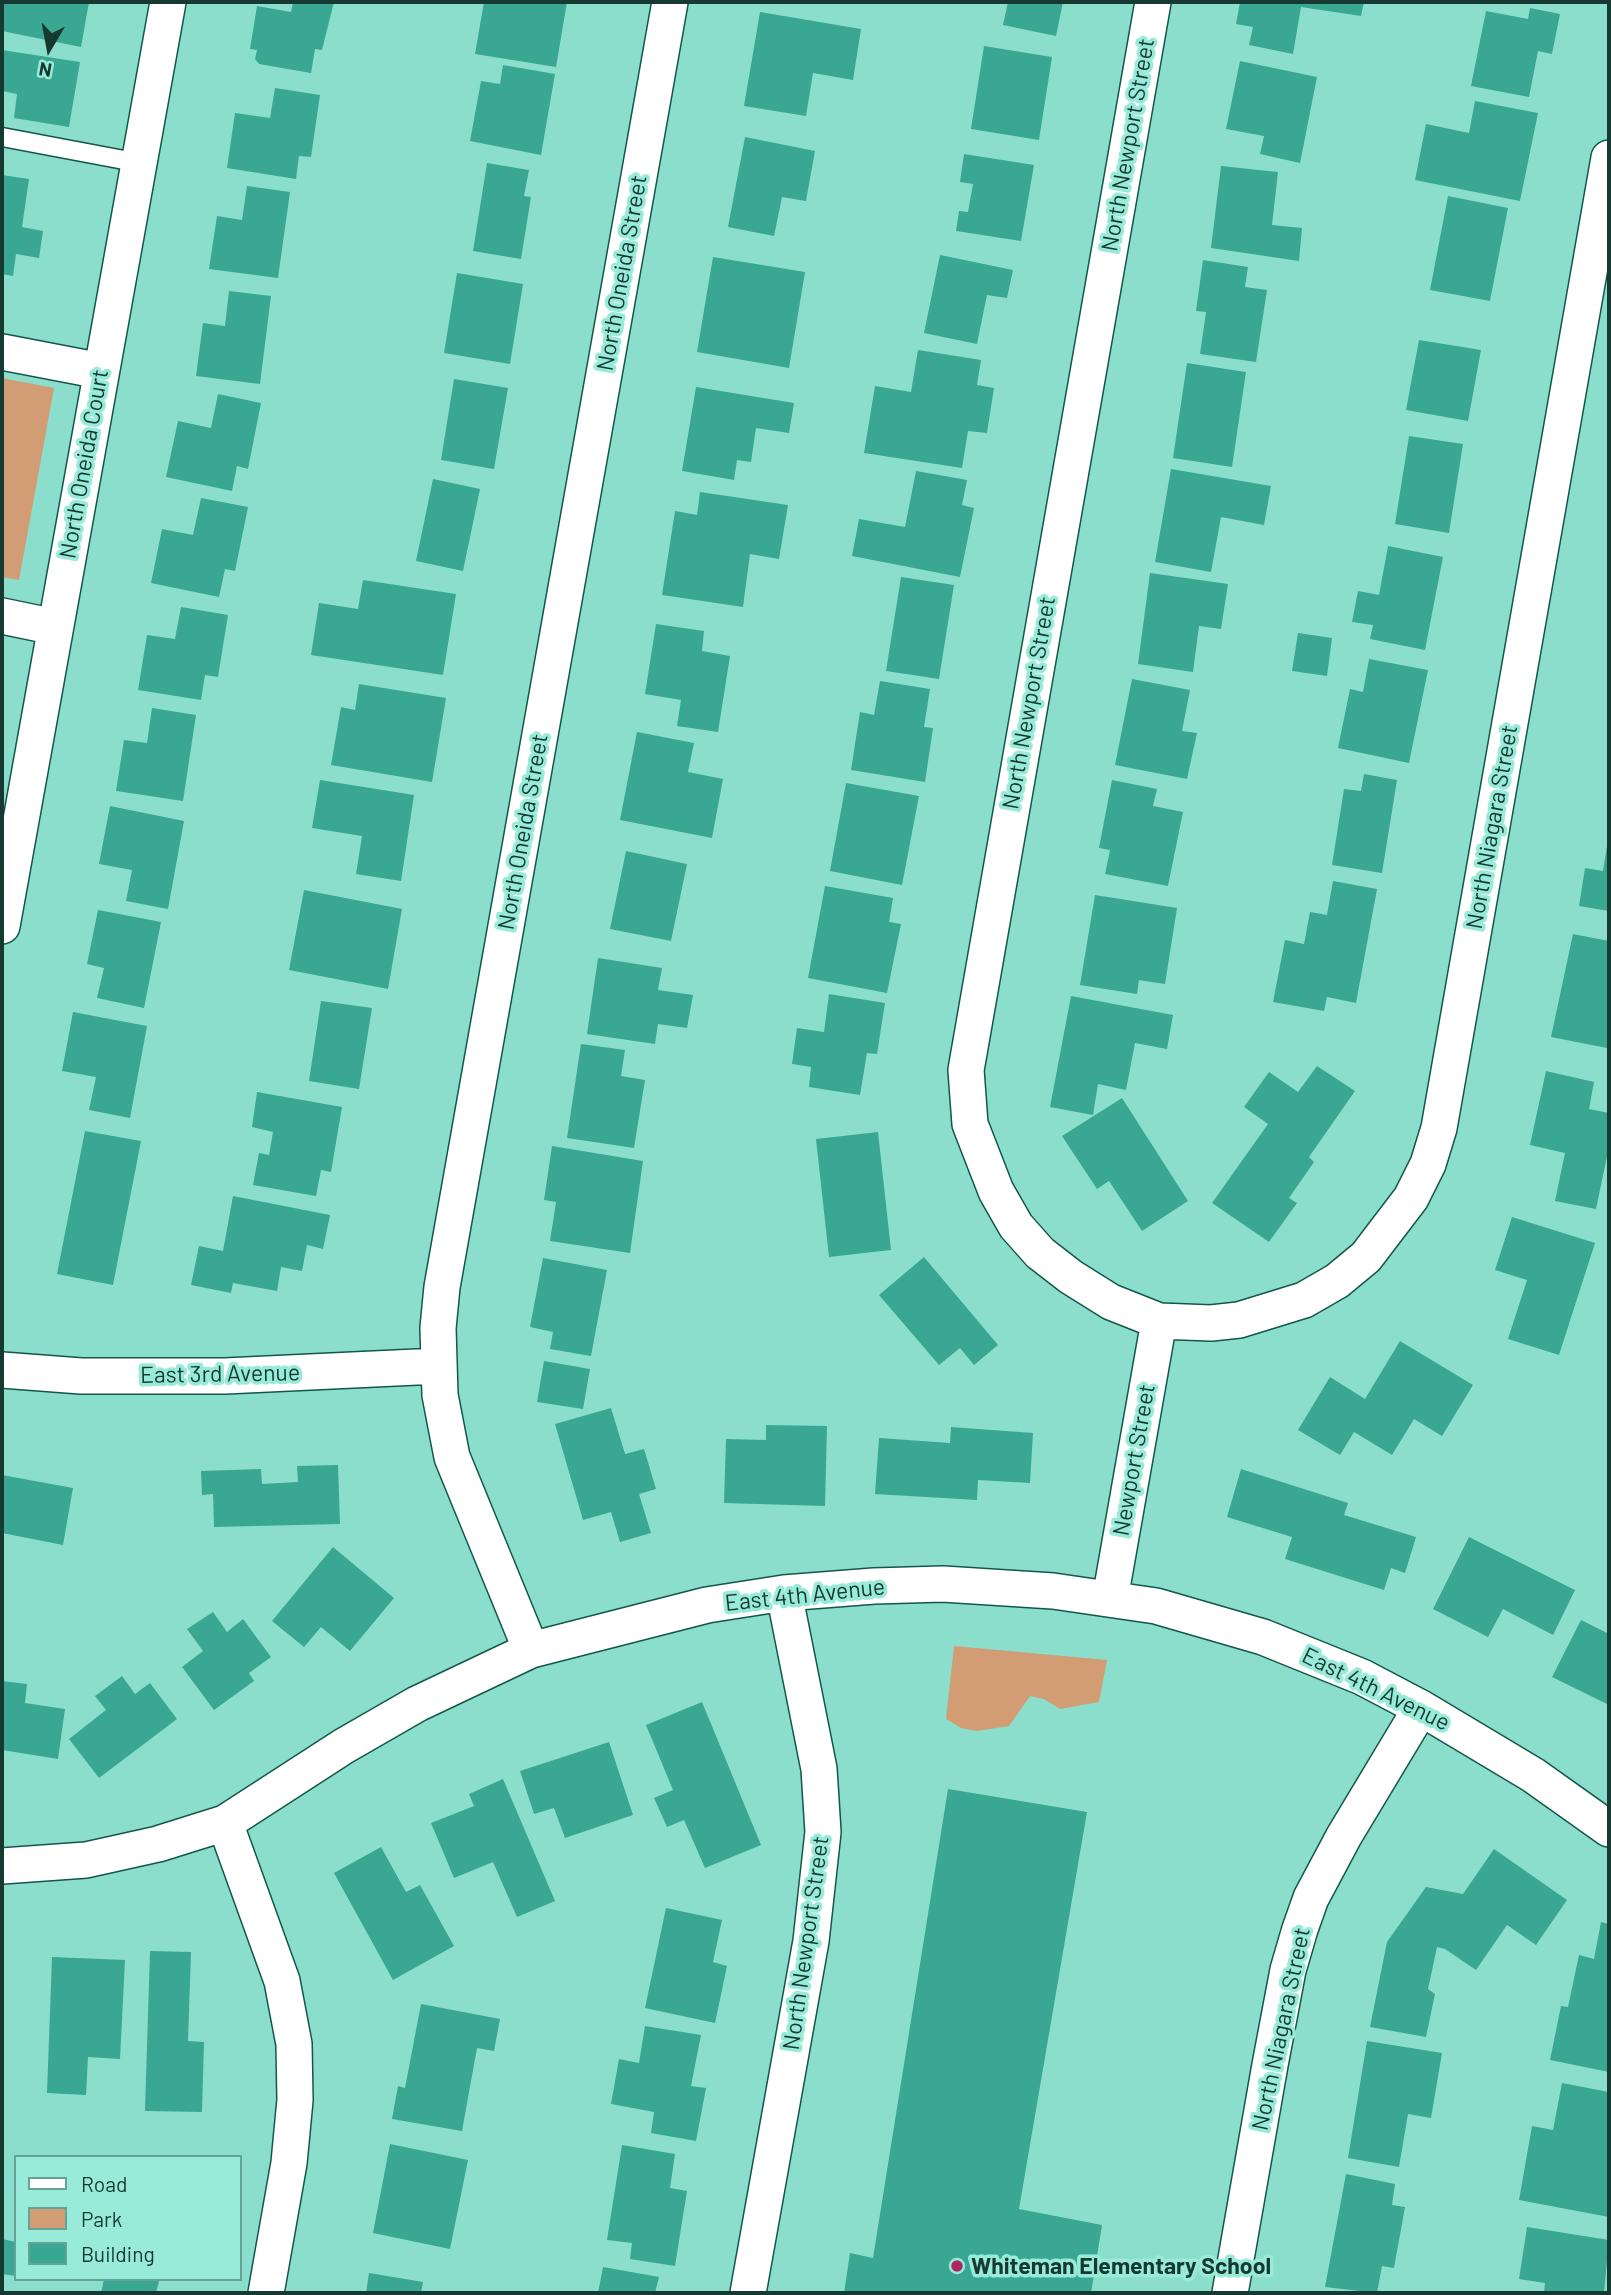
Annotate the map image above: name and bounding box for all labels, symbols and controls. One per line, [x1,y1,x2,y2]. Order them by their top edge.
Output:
north arrow [14,14,84,84]
street label: North Newport Street [1096,36,1160,254]
text: N [37,58,53,83]
street label: North Oneida Street [591,173,653,373]
street label: North Oneida Court [54,367,114,561]
street label: North Newport Street [997,594,1061,812]
street label: North Niagara Street [1460,723,1524,931]
street label: North Oneida Street [492,732,554,932]
street label: East 3rd Avenue [140,1359,300,1389]
street label: Newport Street [1107,1382,1161,1538]
street label: East 4th Avenue [724,1573,886,1617]
street label: East 4th Avenue [1298,1641,1454,1737]
street label: North Newport Street [777,1834,835,2052]
street label: North Niagara Street [1246,1925,1316,2133]
legend [14,2155,242,2281]
text: Road [81,2171,127,2196]
text: Park [81,2206,122,2231]
text: Building [81,2241,155,2266]
place label: Whiteman Elementary School [971,2252,1271,2280]
marker: Whiteman Elementary School [949,2258,965,2274]

